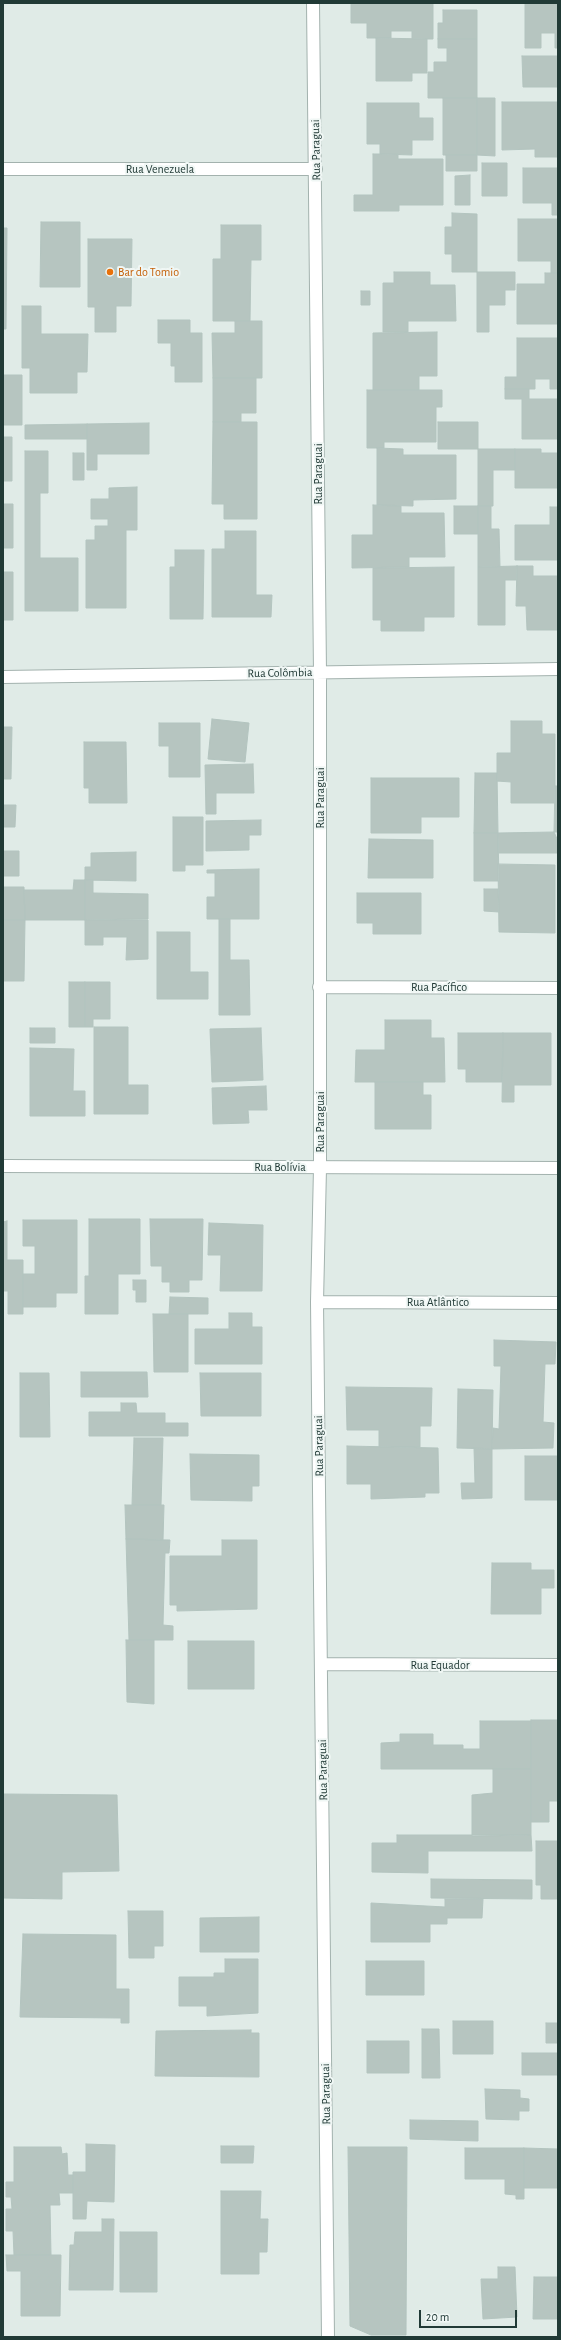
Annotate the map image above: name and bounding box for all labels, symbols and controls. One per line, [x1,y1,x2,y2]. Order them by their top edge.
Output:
street label: Rua Paraguai [308,119,324,181]
street label: Rua Venezuela [126,162,194,176]
place label: Bar do Tomio [118,265,179,279]
marker: Bar do Tomio [105,267,115,277]
street label: Rua Paraguai [311,443,325,505]
street label: Rua Colômbia [247,665,313,681]
street label: Rua Paraguai [313,767,327,829]
street label: Rua Pacífico [411,980,467,994]
street label: Rua Paraguai [313,1091,327,1153]
street label: Rua Bolívia [254,1160,306,1174]
street label: Rua Atlântico [407,1295,469,1309]
street label: Rua Paraguai [311,1415,327,1477]
street label: Rua Equador [410,1658,470,1672]
street label: Rua Paraguai [315,1739,331,1801]
street label: Rua Paraguai [318,2063,334,2125]
scale bar [421,2302,519,2328]
text: 20 m [426,2311,449,2323]

